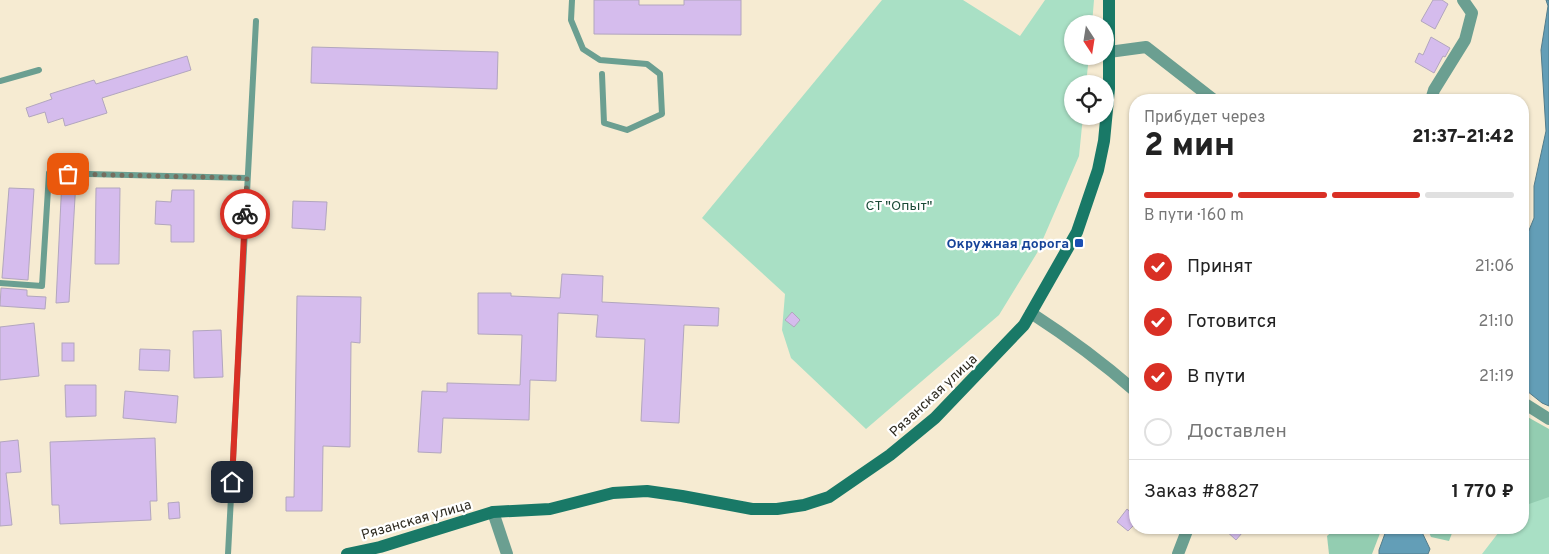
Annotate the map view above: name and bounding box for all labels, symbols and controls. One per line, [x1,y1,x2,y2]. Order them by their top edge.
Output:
north arrow [1064,15,1114,65]
map controls [1064,15,1114,125]
button: locate [1064,75,1114,125]
text: Прибудет через [1144,108,1266,128]
text: 21:37–21:42 [1412,125,1514,149]
text: 2 мин [1144,127,1235,167]
pin [47,153,89,195]
icon: bag [54,160,82,188]
courier [220,189,270,239]
park label: СТ "Опыт" [866,198,932,215]
icon: bike [231,200,259,228]
text: В пути · 160 m [1144,206,1244,226]
place label: Окружная дорога [947,236,1069,253]
marker: Окружная дорога [1073,237,1085,249]
icon: check [1144,253,1172,281]
text: Принят [1187,255,1253,279]
text: 21:06 [1475,257,1514,277]
icon: check [1144,308,1172,336]
text: Готовится [1187,310,1277,334]
text: 21:10 [1478,312,1514,332]
street label: Рязанская улица [887,351,981,441]
icon: check [1144,363,1172,391]
text: В пути [1187,365,1245,389]
text: 21:19 [1479,367,1514,387]
text: Доставлен [1187,420,1287,444]
pin [211,461,253,503]
icon: home [218,468,246,496]
text: Заказ #8827 [1144,480,1259,504]
text: 1 770 ₽ [1452,480,1514,504]
street label: Рязанская улица [359,497,473,544]

